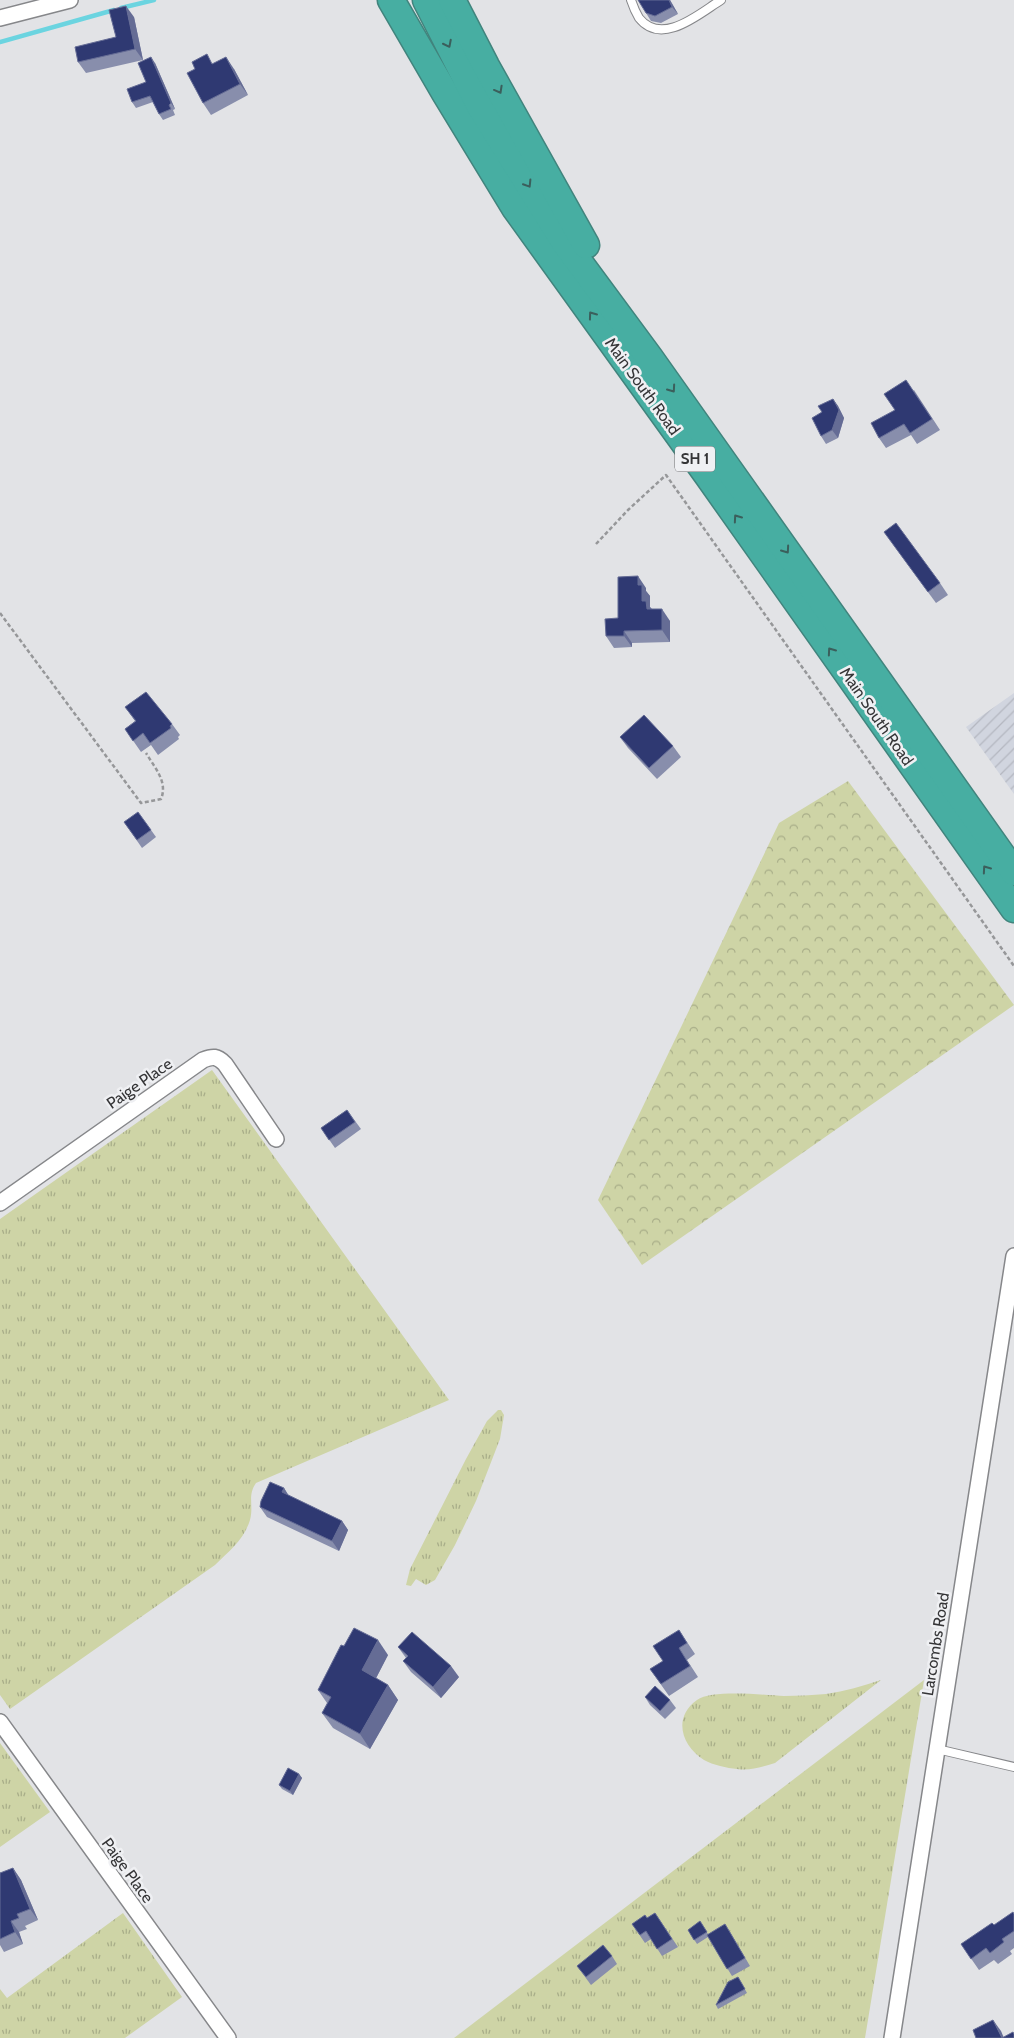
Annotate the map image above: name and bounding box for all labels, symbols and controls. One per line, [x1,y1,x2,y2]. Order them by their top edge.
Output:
one-way arrow [442,38,452,47]
one-way arrow [493,84,503,93]
one-way arrow [522,179,532,188]
one-way arrow [589,312,597,321]
street label: Main South Road [601,334,684,439]
one-way arrow [666,383,675,393]
road number: SH 1 [675,446,715,472]
one-way arrow [734,514,743,524]
one-way arrow [780,545,789,554]
one-way arrow [828,647,837,657]
street label: Main South Road [836,664,917,769]
one-way arrow [983,866,992,875]
street label: Paige Place [103,1054,176,1113]
street label: Larcombs Road [918,1591,953,1697]
street label: Paige Place [98,1834,158,1906]

